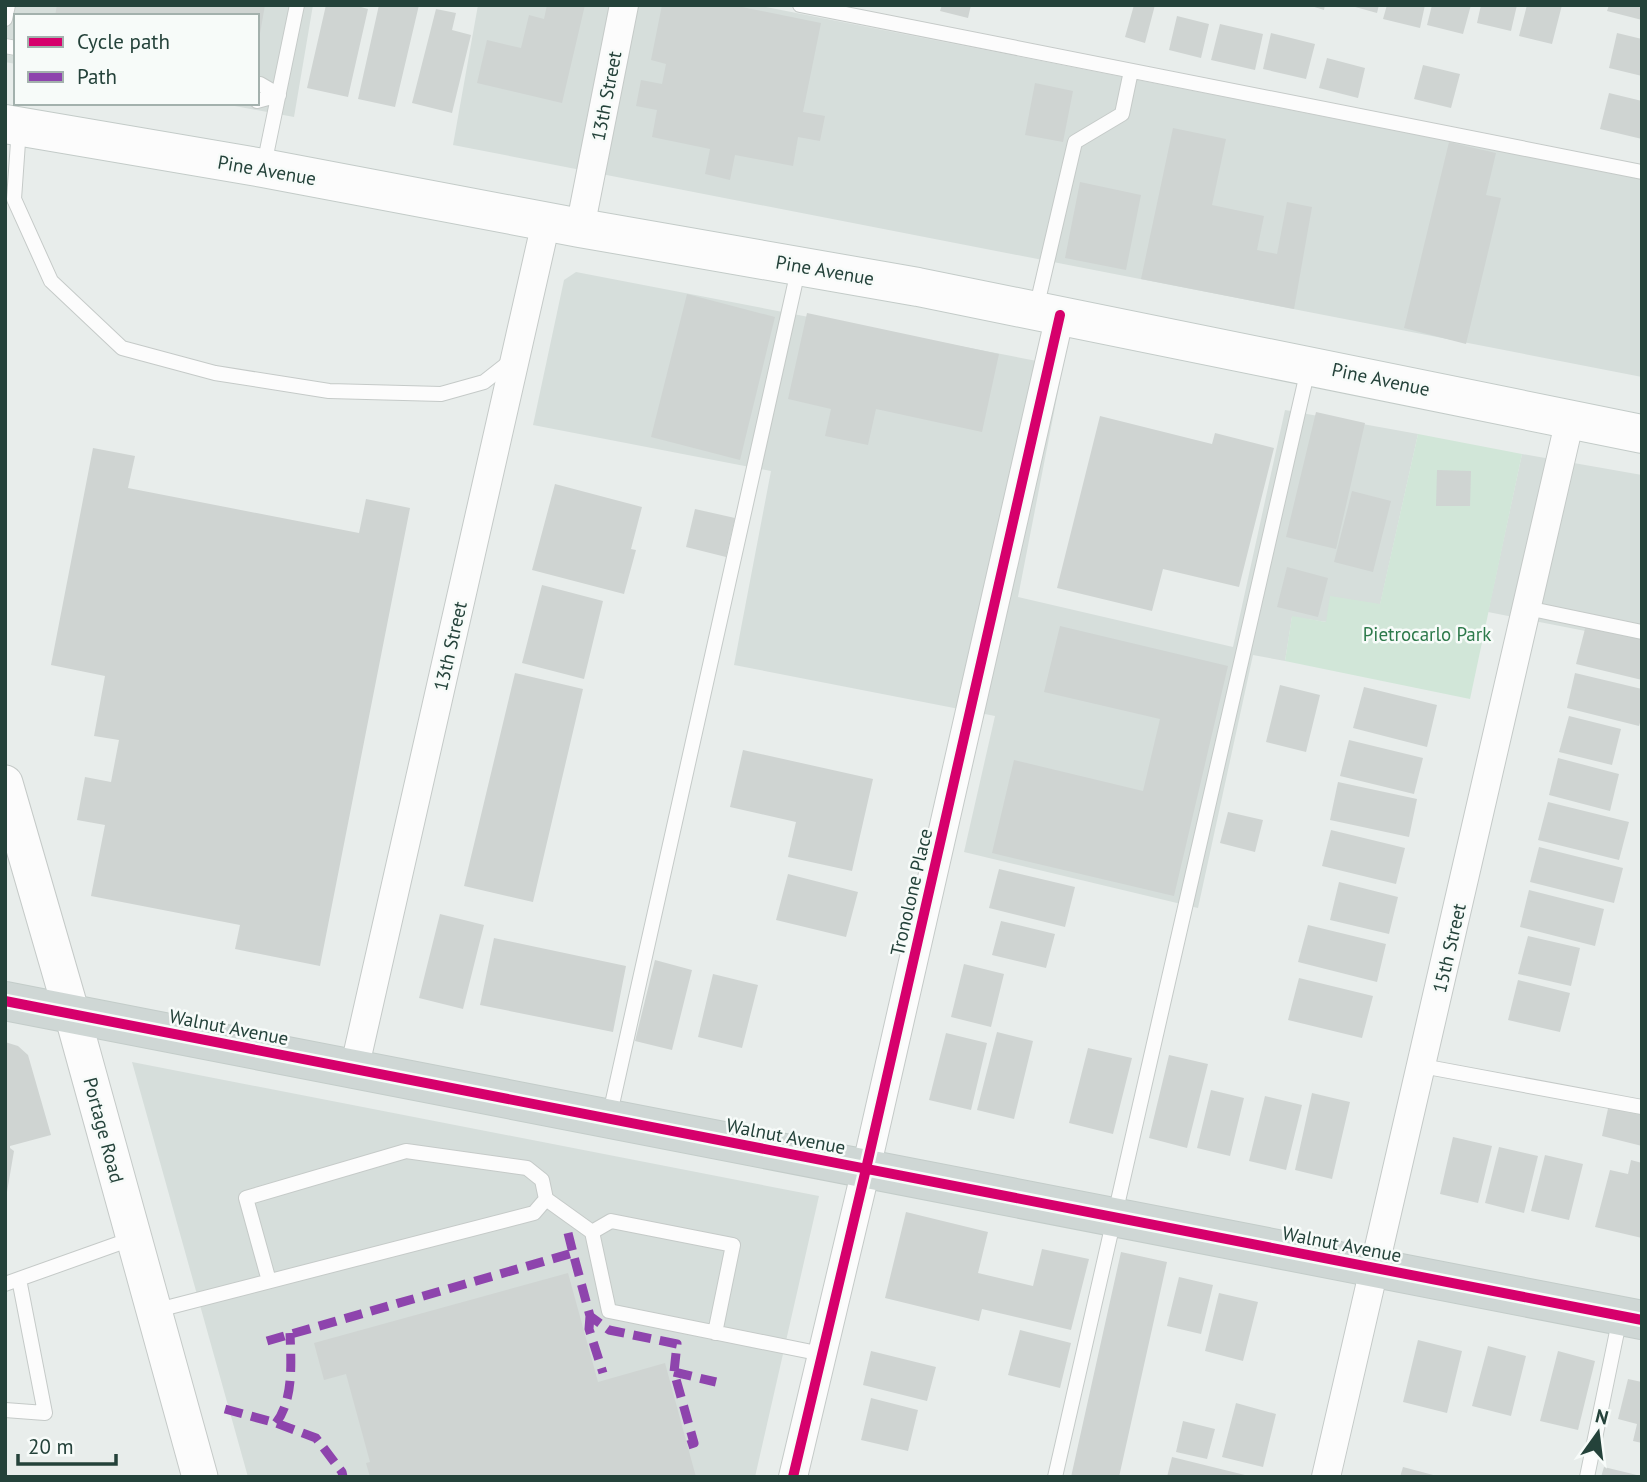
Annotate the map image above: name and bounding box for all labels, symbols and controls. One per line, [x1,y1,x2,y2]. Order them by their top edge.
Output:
legend [14,14,259,105]
text: Cycle path [77,28,170,55]
street label: 13th Street [586,48,627,143]
text: Path [77,63,117,90]
street label: Pine Avenue [216,150,318,190]
street label: Pine Avenue [774,250,876,290]
street label: Pine Avenue [1330,357,1432,401]
street label: 13th Street [428,598,472,693]
park label: Pietrocarlo Park [1363,622,1491,646]
street label: Tronolone Place [885,826,937,958]
street label: 15th Street [1427,900,1471,995]
street label: Walnut Avenue [167,1004,291,1050]
street label: Portage Road [78,1075,130,1185]
street label: Walnut Avenue [724,1113,848,1159]
street label: Walnut Avenue [1280,1221,1404,1267]
north arrow [1563,1398,1633,1468]
text: N [1593,1403,1611,1430]
scale bar [18,1422,116,1466]
text: 20 m [28,1433,74,1460]

